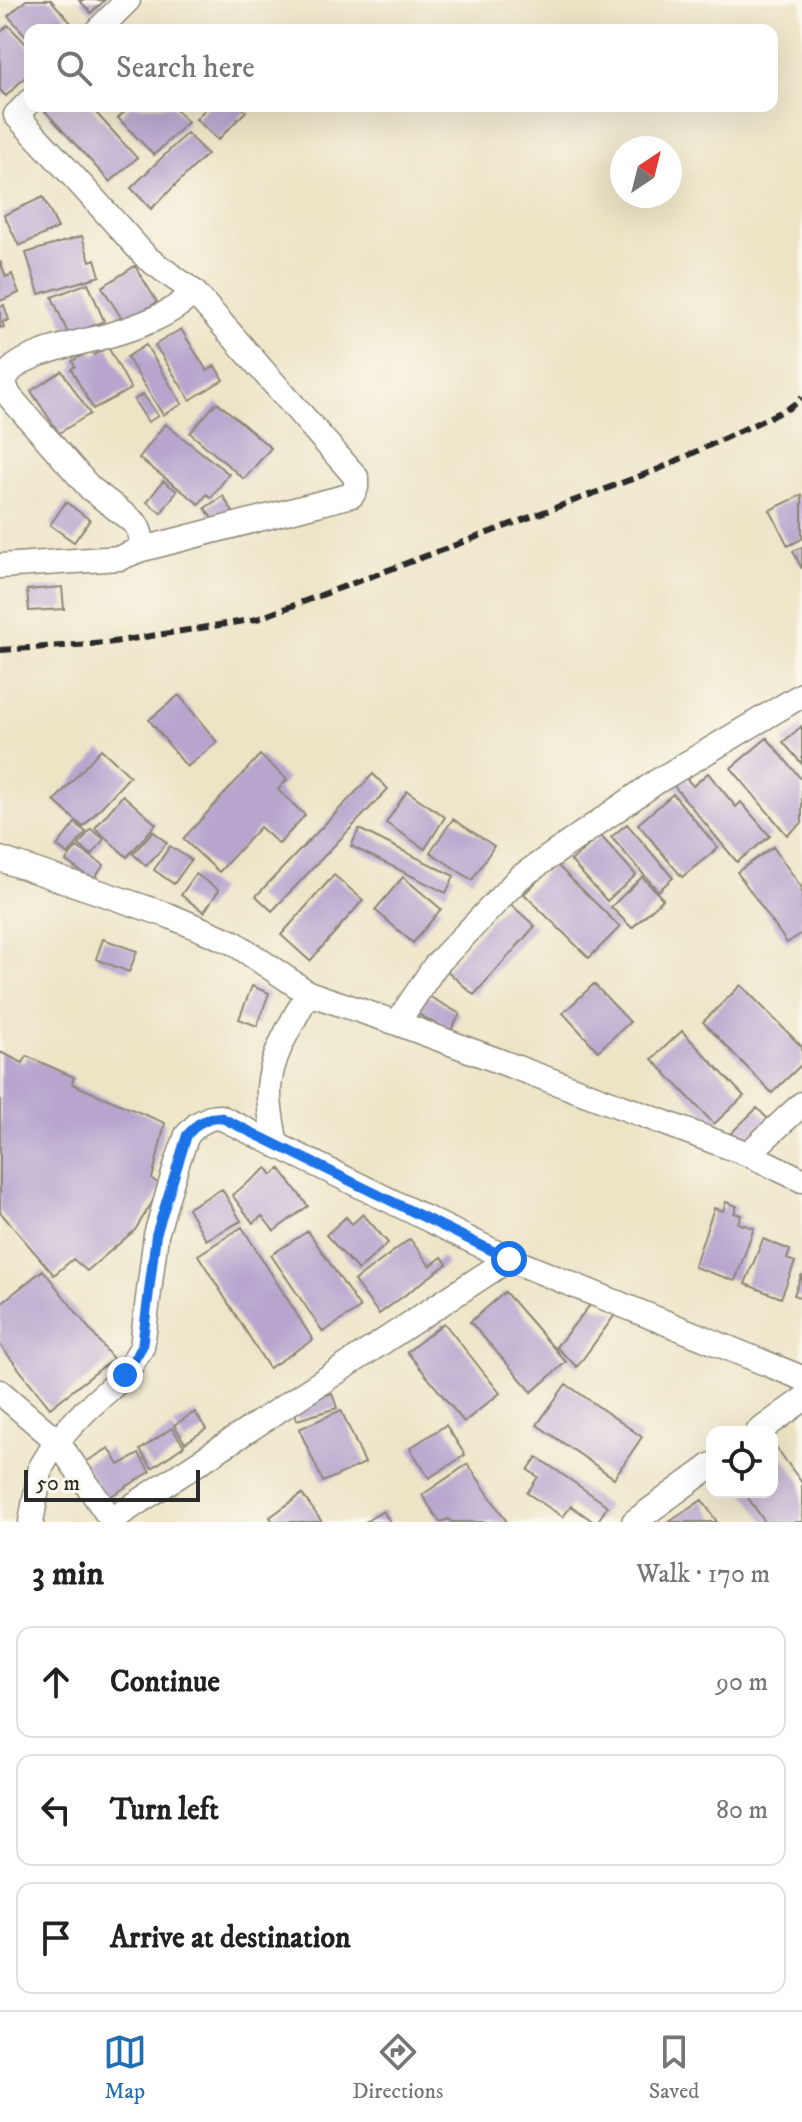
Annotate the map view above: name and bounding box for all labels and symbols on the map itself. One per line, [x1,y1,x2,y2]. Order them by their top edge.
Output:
north arrow [610,136,682,208]
route start [491,1241,527,1277]
route end [107,1357,143,1393]
scale bar [24,1466,200,1502]

